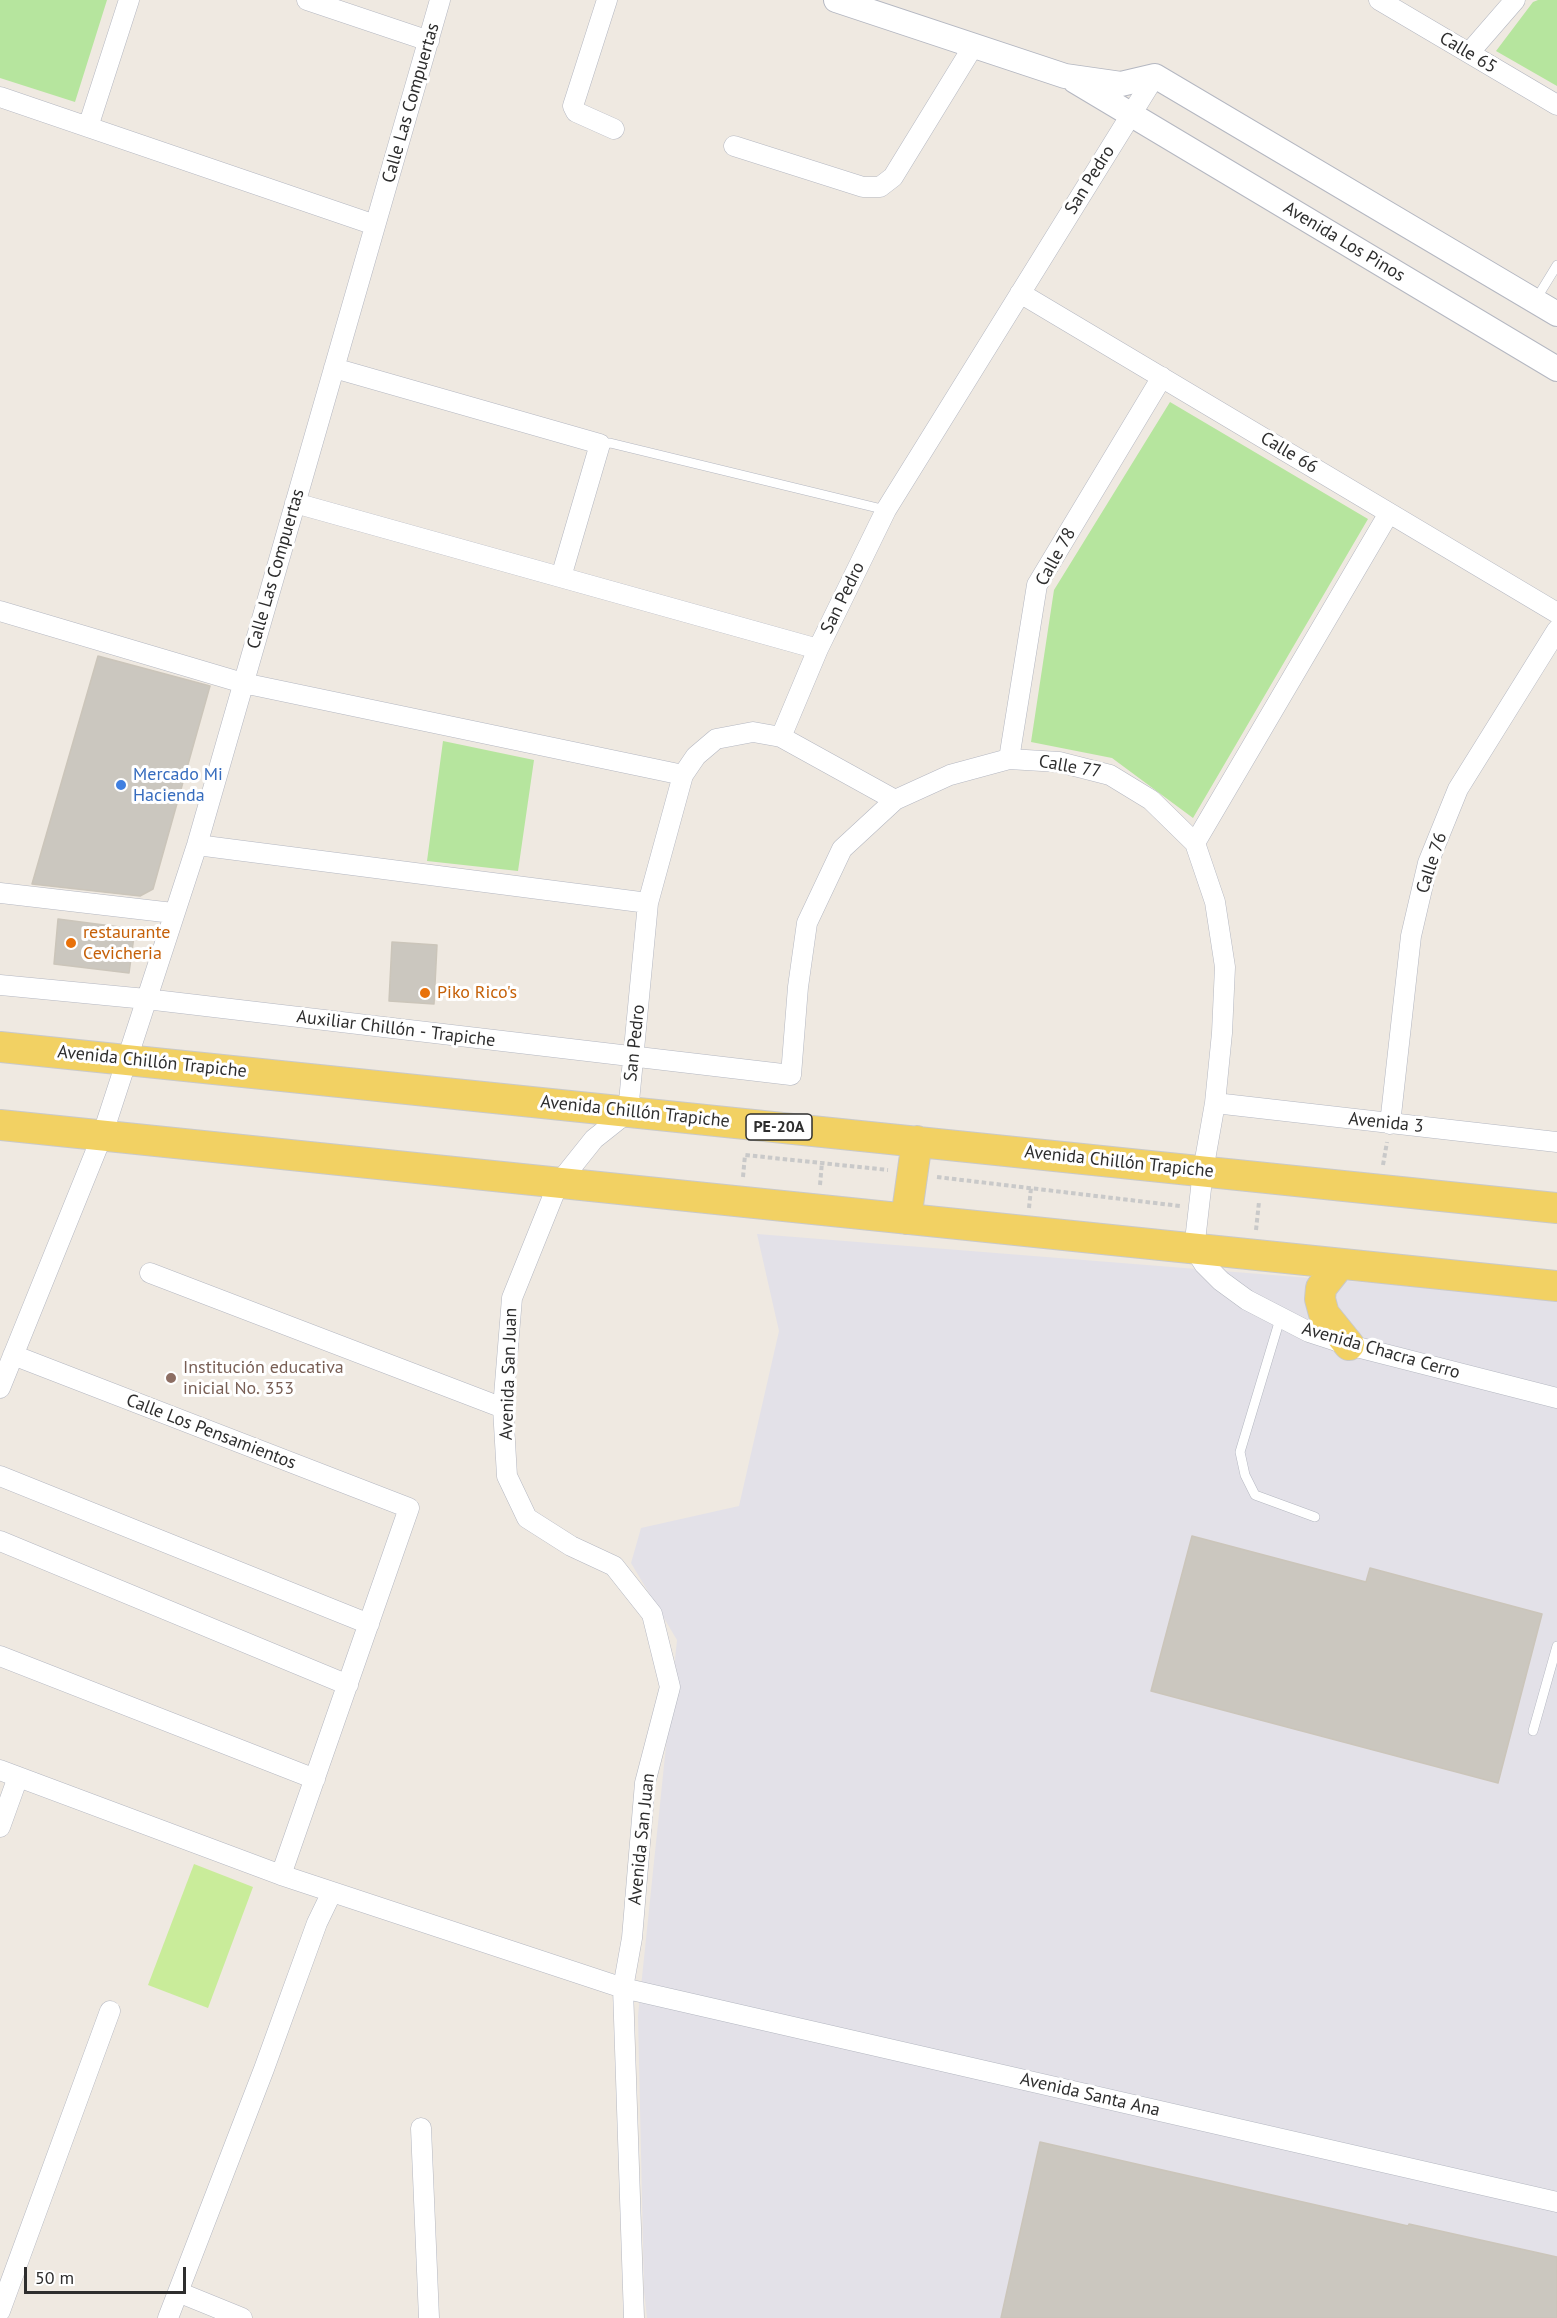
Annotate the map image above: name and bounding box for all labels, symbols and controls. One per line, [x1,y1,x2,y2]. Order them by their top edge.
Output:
street label: Calle Las Compuertas [378,21,444,185]
street label: Calle 65 [1435,28,1501,78]
street label: San Pedro [1060,142,1120,218]
street label: Avenida Los Pinos [1279,197,1409,287]
street label: Calle 66 [1256,428,1322,478]
street label: Calle Las Compuertas [243,487,309,651]
street label: Calle 78 [1031,524,1081,590]
street label: San Pedro [816,559,870,637]
street label: Calle 77 [1037,751,1103,783]
place label: Mercado Mi Hacienda [133,764,223,806]
marker: Mercado Mi Hacienda [114,778,128,792]
street label: Calle 76 [1412,830,1452,896]
place label: restaurante Cevicheria [83,922,171,964]
marker: restaurante Cevicheria [64,936,78,950]
place label: Piko Rico's [437,982,517,1004]
marker: Piko Rico's [418,986,432,1000]
street label: San Pedro [620,1004,650,1082]
street label: Auxiliar Chillón - Trapiche [295,1006,497,1052]
street label: Avenida Chillón Trapiche [56,1041,248,1083]
street label: Avenida Chillón Trapiche [539,1091,731,1133]
street label: Avenida 3 [1347,1108,1425,1138]
road number: PE-20A [746,1114,812,1140]
street label: Avenida Chillón Trapiche [1023,1141,1215,1183]
street label: Avenida San Juan [496,1307,522,1441]
street label: Avenida Chacra Cerro [1300,1318,1462,1384]
place label: Institución educativa inicial No. 353 [183,1357,344,1400]
marker: Institución educativa inicial No. 353 [164,1371,178,1385]
street label: Calle Los Pensamientos [123,1390,299,1474]
street label: Avenida San Juan [624,1772,660,1906]
street label: Avenida Santa Ana [1018,2068,1162,2122]
scale bar [27,2255,189,2293]
text: 50 m [35,2266,74,2289]

